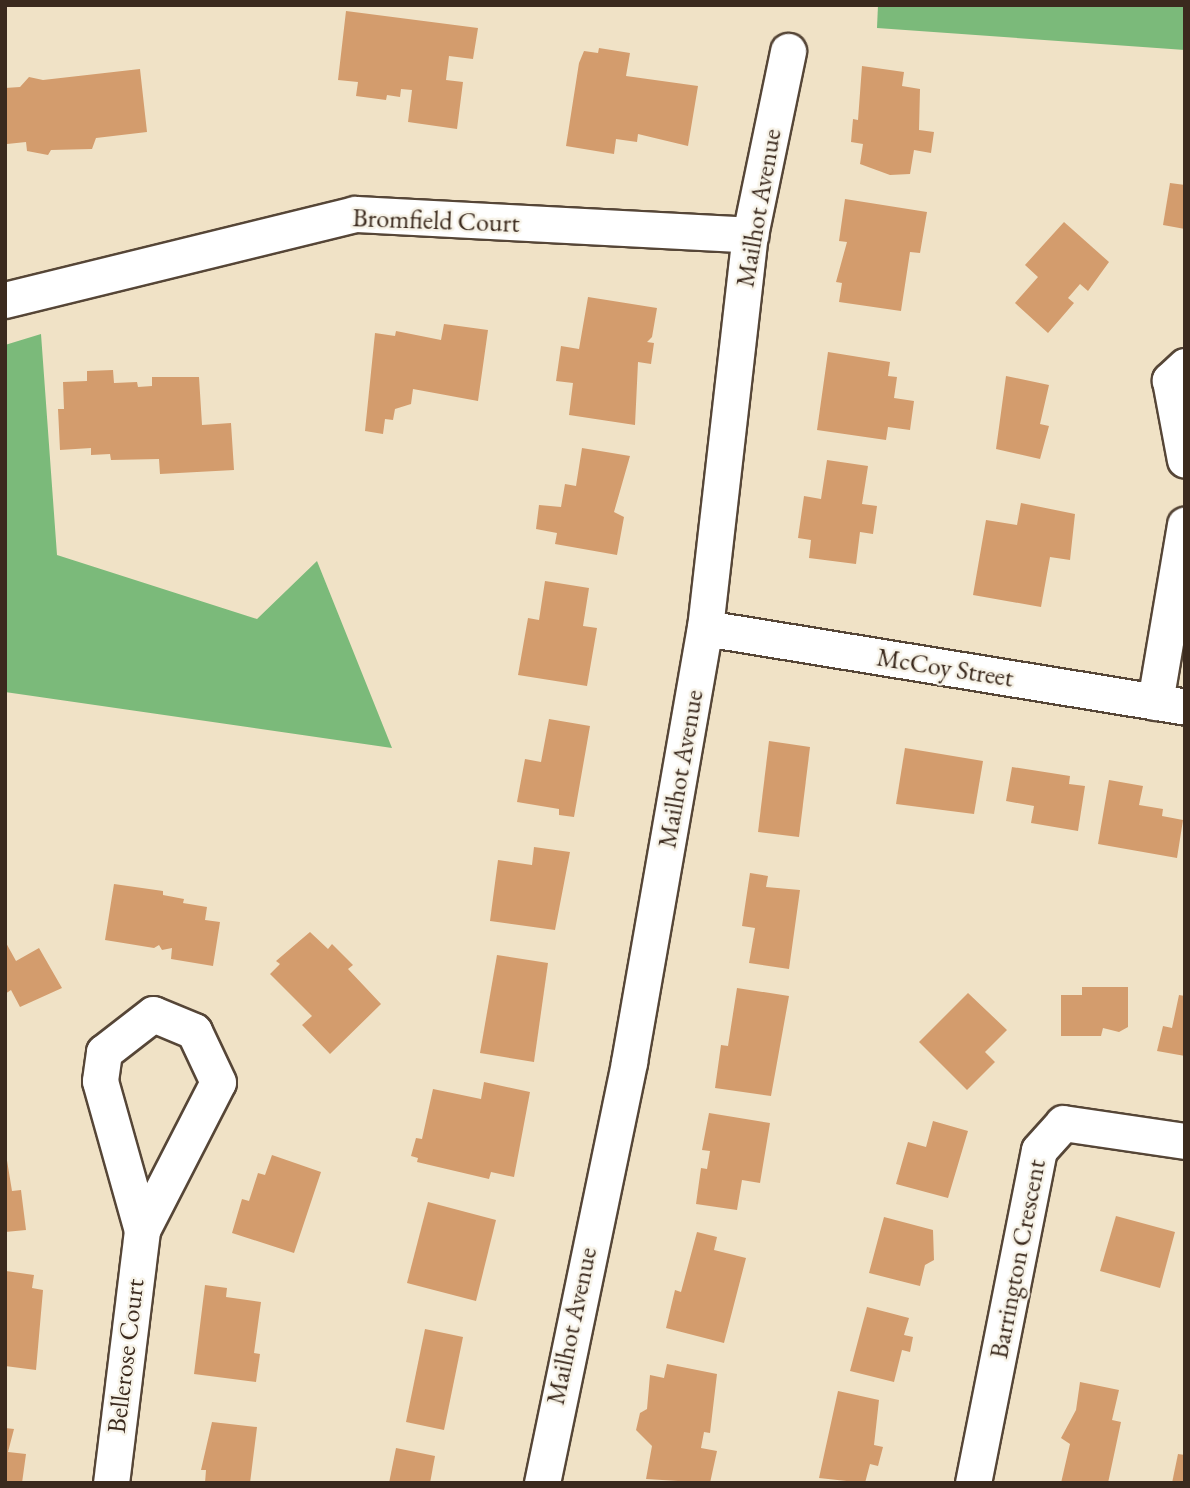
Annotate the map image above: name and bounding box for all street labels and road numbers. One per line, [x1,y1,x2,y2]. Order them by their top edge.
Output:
street label: Mailhot Avenue [730,126,788,290]
street label: Bromfield Court [352,202,520,240]
street label: McCoy Street [874,642,1016,694]
street label: Mailhot Avenue [652,687,710,851]
street label: Barrington Crescent [983,1157,1053,1361]
street label: Mailhot Avenue [540,1244,604,1408]
street label: Bellerose Court [101,1277,151,1435]

